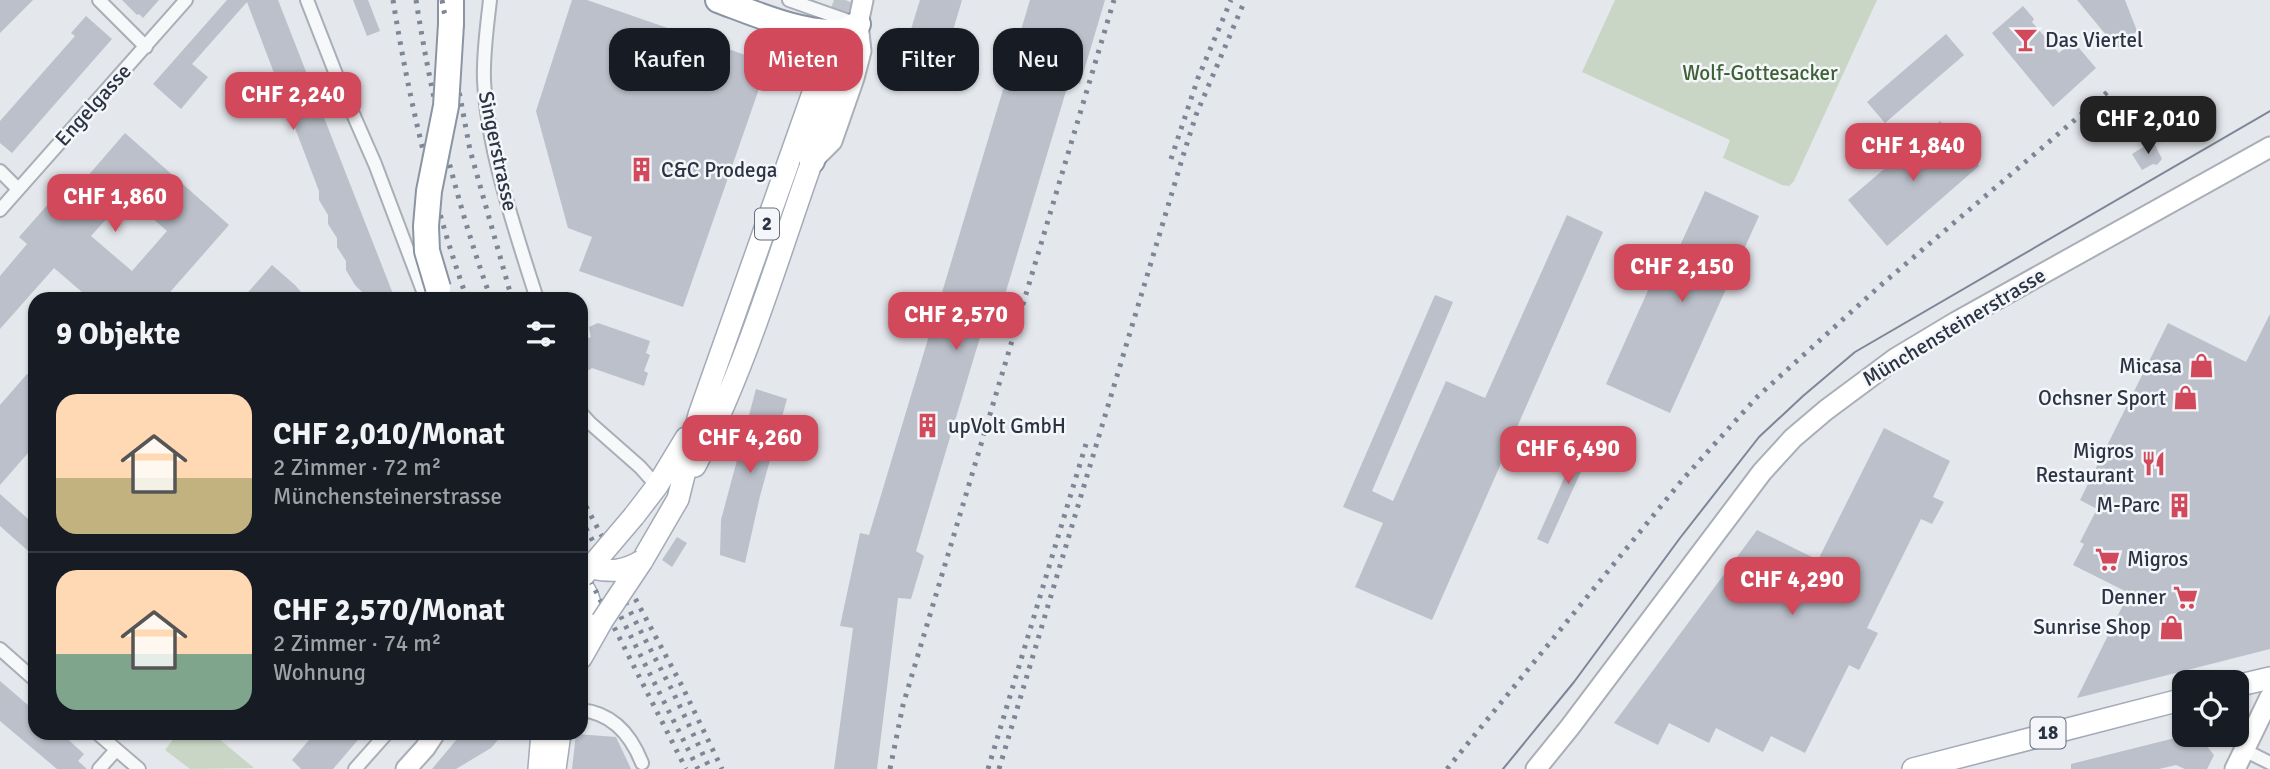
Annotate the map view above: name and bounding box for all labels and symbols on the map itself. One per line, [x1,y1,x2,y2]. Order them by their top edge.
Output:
bar icon: Das Viertel [2011,26,2039,54]
place label: Das Viertel [2045,27,2143,53]
street label: Engelgasse [49,59,137,151]
park label: Wolf-Gottesacker [1682,60,1838,86]
pin: CHF 2,240 [213,72,373,132]
street label: Singerstrasse [473,89,523,213]
pin: CHF 2,010 [2068,96,2228,156]
pin: CHF 1,840 [1833,124,1993,183]
building icon: C&C Prodega [627,156,655,184]
place label: C&C Prodega [661,157,777,183]
pin: CHF 1,860 [35,174,195,234]
road number: 2 [755,208,779,240]
pin: CHF 2,150 [1602,244,1762,304]
street label: Münchensteinerstrasse [1858,262,2050,392]
pin: CHF 2,570 [876,292,1036,352]
shop icon: Micasa [2188,352,2216,380]
place label: Micasa [2119,353,2182,379]
shop icon: Ochsner Sport [2172,384,2200,412]
place label: Ochsner Sport [2038,385,2166,411]
building icon: upVolt GmbH [914,412,942,440]
place label: upVolt GmbH [948,413,1066,439]
pin: CHF 4,260 [670,416,830,475]
pin: CHF 6,490 [1488,426,1648,486]
place label: Migros Restaurant [2035,438,2134,488]
restaurant icon: Migros Restaurant [2140,449,2168,477]
building icon: M-Parc [2166,491,2194,519]
place label: M-Parc [2096,492,2160,518]
supermarket icon: Migros [2093,545,2121,573]
place label: Migros [2127,546,2188,572]
pin: CHF 4,290 [1712,558,1872,617]
supermarket icon: Denner [2172,583,2200,611]
place label: Denner [2101,584,2166,610]
shop icon: Sunrise Shop [2157,613,2185,641]
place label: Sunrise Shop [2033,614,2151,640]
road number: 18 [2030,718,2066,748]

